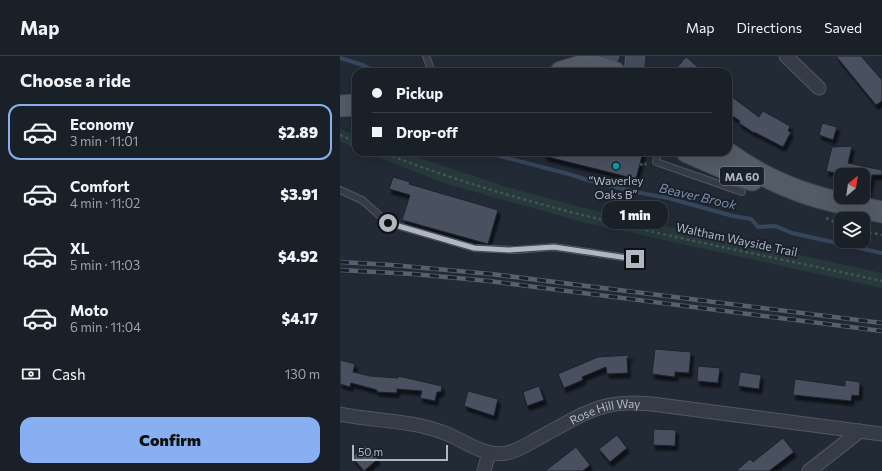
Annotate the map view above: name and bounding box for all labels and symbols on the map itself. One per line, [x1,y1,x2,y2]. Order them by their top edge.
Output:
marker: “Waverley Oaks B” [611,161,621,171]
road number: MA 60 [720,167,764,185]
north arrow [834,168,870,204]
place label: “Waverley Oaks B” [588,173,644,201]
water label: Beaver Brook [658,179,739,213]
callout: 1 min [602,201,668,229]
route start [379,214,397,232]
street label: Waltham Wayside Trail [675,219,799,259]
route end [626,250,644,268]
street label: Rose Hill Way [567,396,641,427]
scale bar [352,443,448,462]

